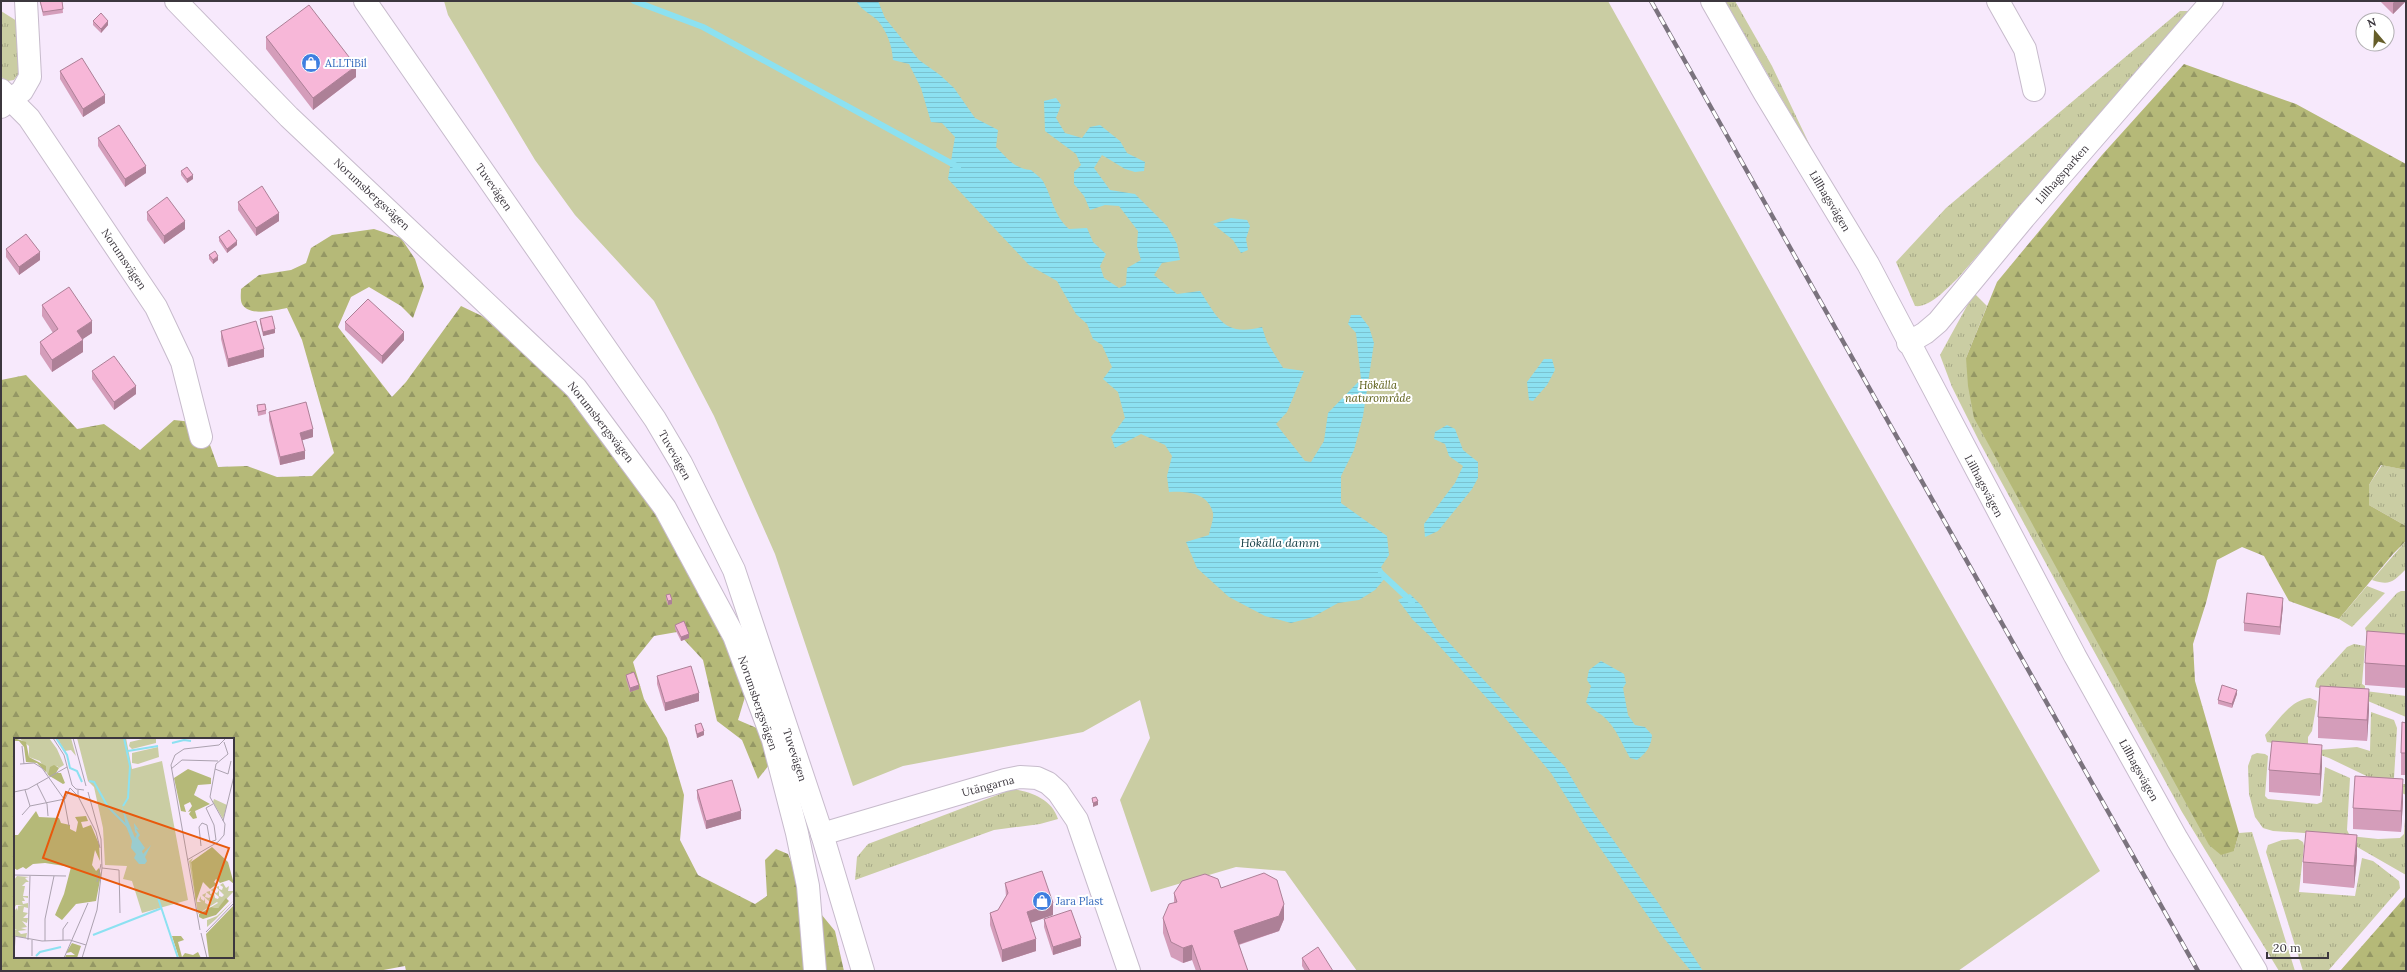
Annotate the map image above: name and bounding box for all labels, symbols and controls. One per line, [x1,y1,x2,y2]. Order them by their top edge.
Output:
north arrow [2355,12,2395,52]
text: N [2365,14,2379,31]
shop icon: ALLTiBil [300,52,322,74]
place label: ALLTiBil [324,56,367,70]
street label: Lillhagsparken [2032,141,2092,207]
street label: Norumsbergsvägen [331,155,413,233]
street label: Tuvevägen [473,161,516,214]
street label: Lillhagsvägen [1806,168,1854,234]
street label: Norumsvägen [98,226,150,293]
park label: Hökälla naturområde [1345,378,1411,405]
street label: Norumsbergsvägen [565,379,637,466]
street label: Tuvevägen [656,428,695,483]
street label: Lillhagsvägen [1962,452,2006,520]
water label: Hökälla damm [1241,535,1320,550]
street label: Norumsbergsvägen [735,654,781,752]
street label: Tuvevägen [780,727,810,783]
street label: Lillhagsvägen [2116,737,2162,804]
inset map [14,738,234,958]
street label: Utängarna [960,772,1016,800]
shop icon: Jara Plast [1031,890,1053,912]
place label: Jara Plast [1055,894,1104,908]
scale bar [2267,934,2328,960]
text: 20 m [2273,940,2301,955]

